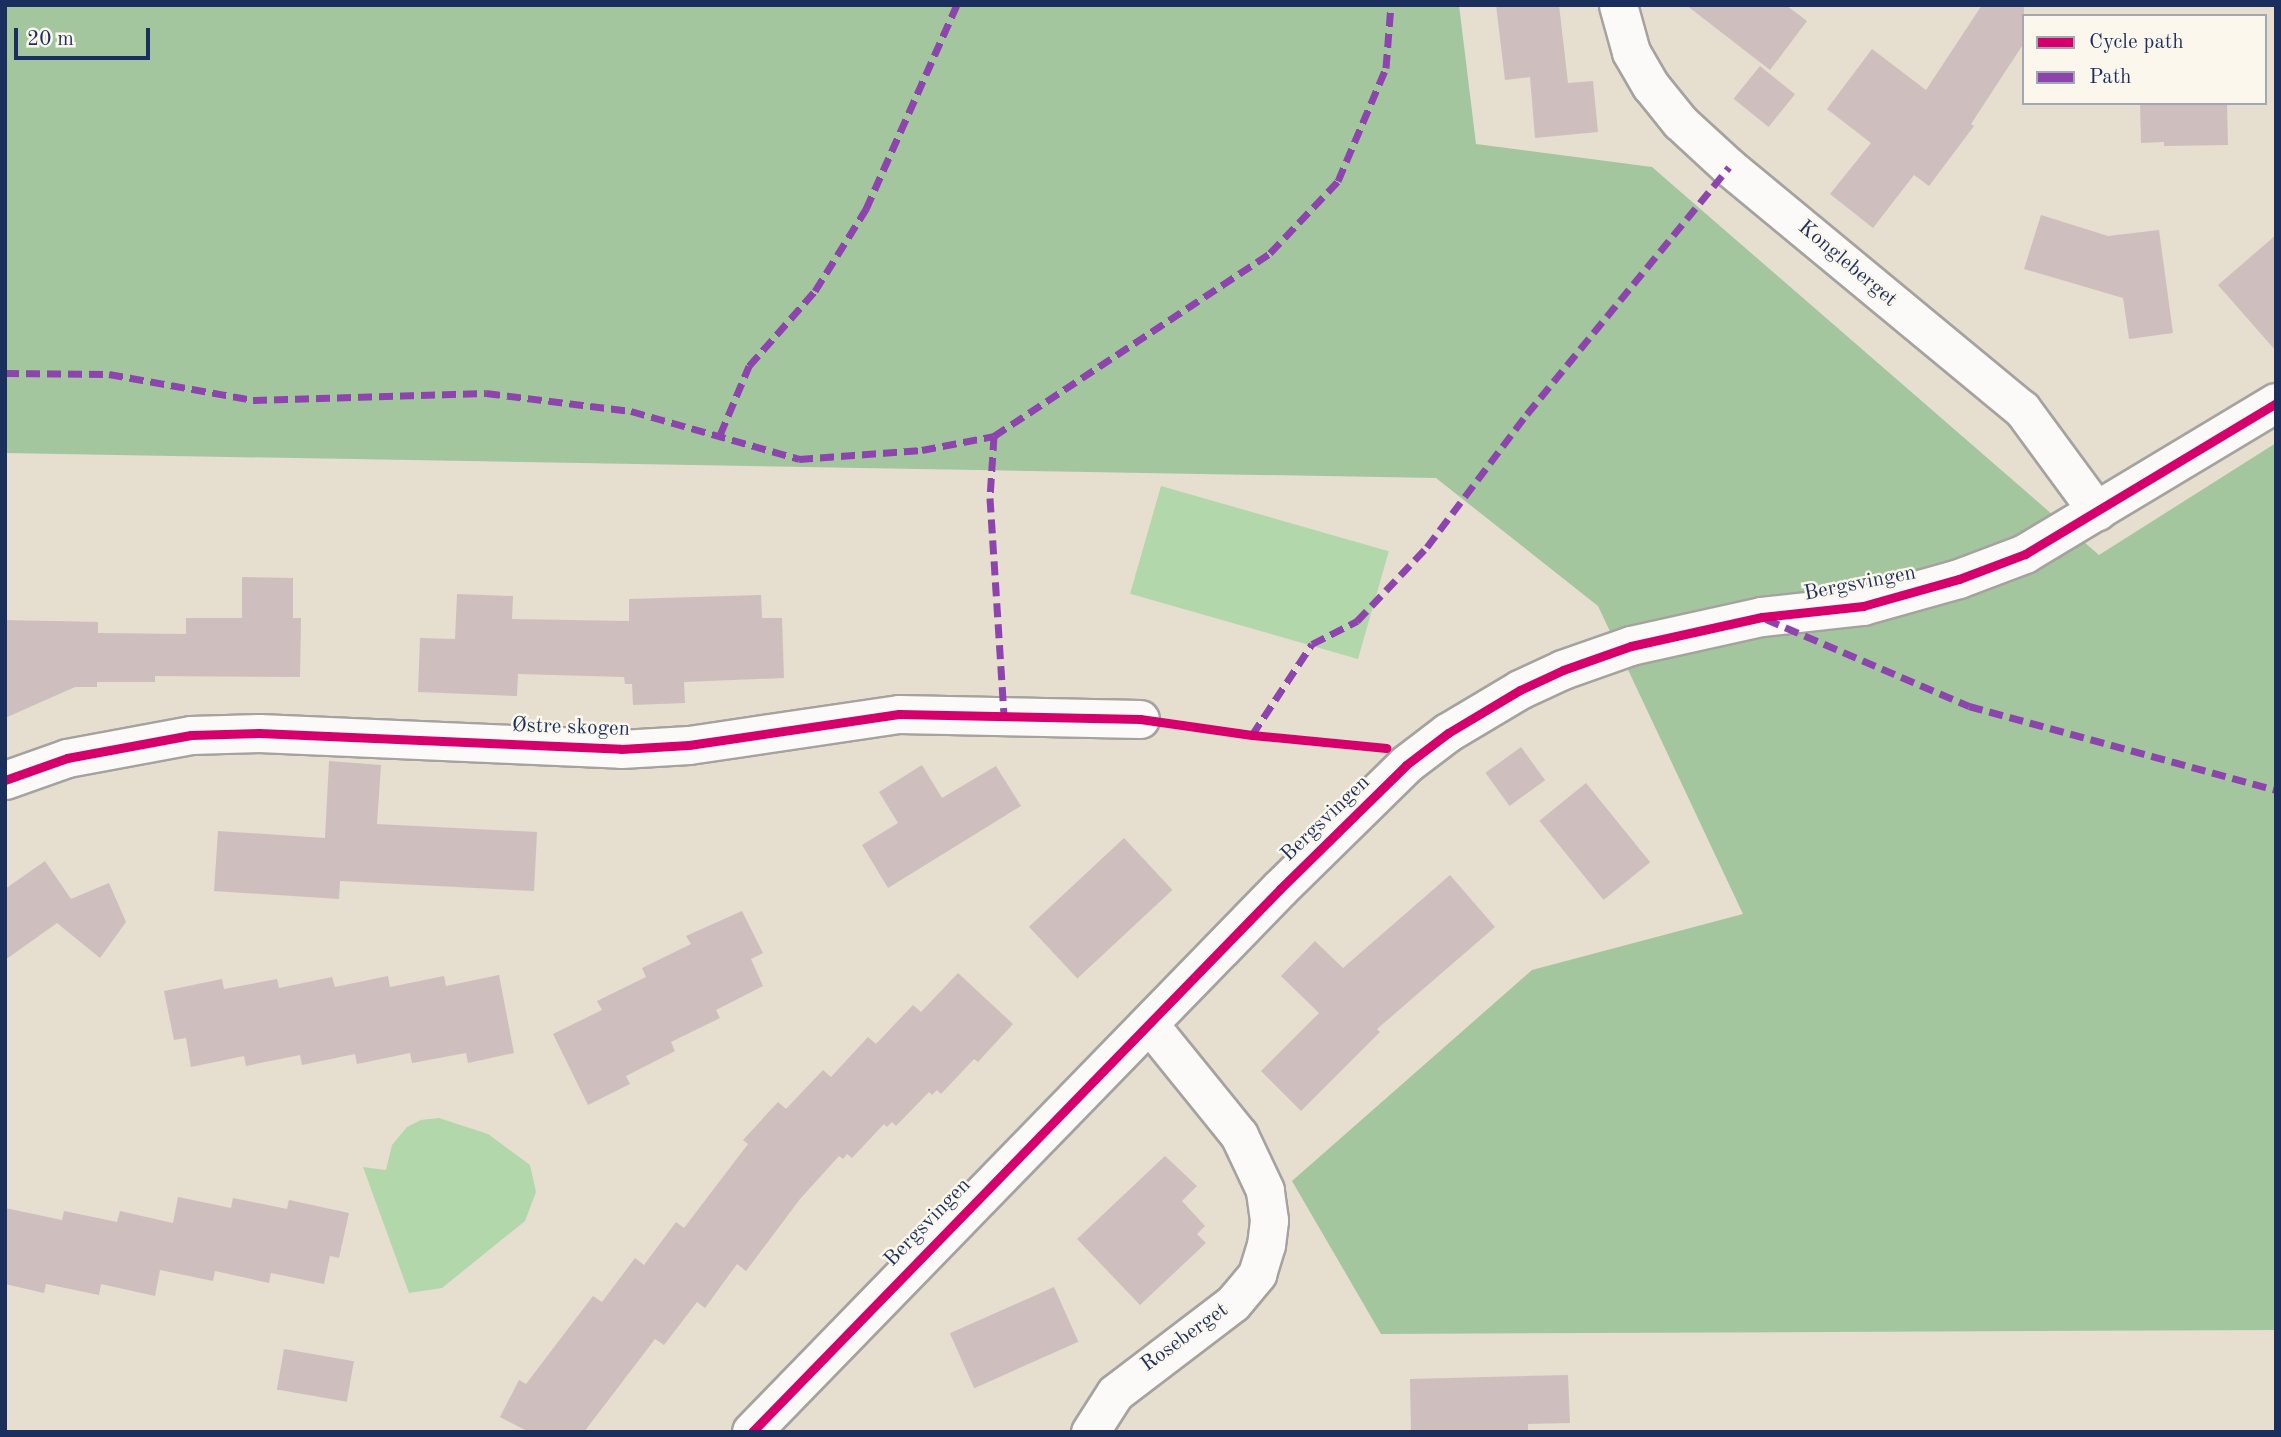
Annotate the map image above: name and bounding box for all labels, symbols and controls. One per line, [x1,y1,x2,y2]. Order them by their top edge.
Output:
scale bar [18,14,154,58]
legend [2022,14,2267,105]
text: 20 m [27,29,74,50]
text: Cycle path [2089,32,2184,53]
text: Path [2089,67,2132,88]
street label: Kongleberget [1792,215,1902,313]
street label: Bergsvingen [1802,561,1918,607]
street label: Østre skogen [512,713,630,743]
street label: Bergsvingen [1276,770,1376,868]
street label: Bergsvingen [879,1173,977,1273]
street label: Roseberget [1136,1298,1234,1378]

